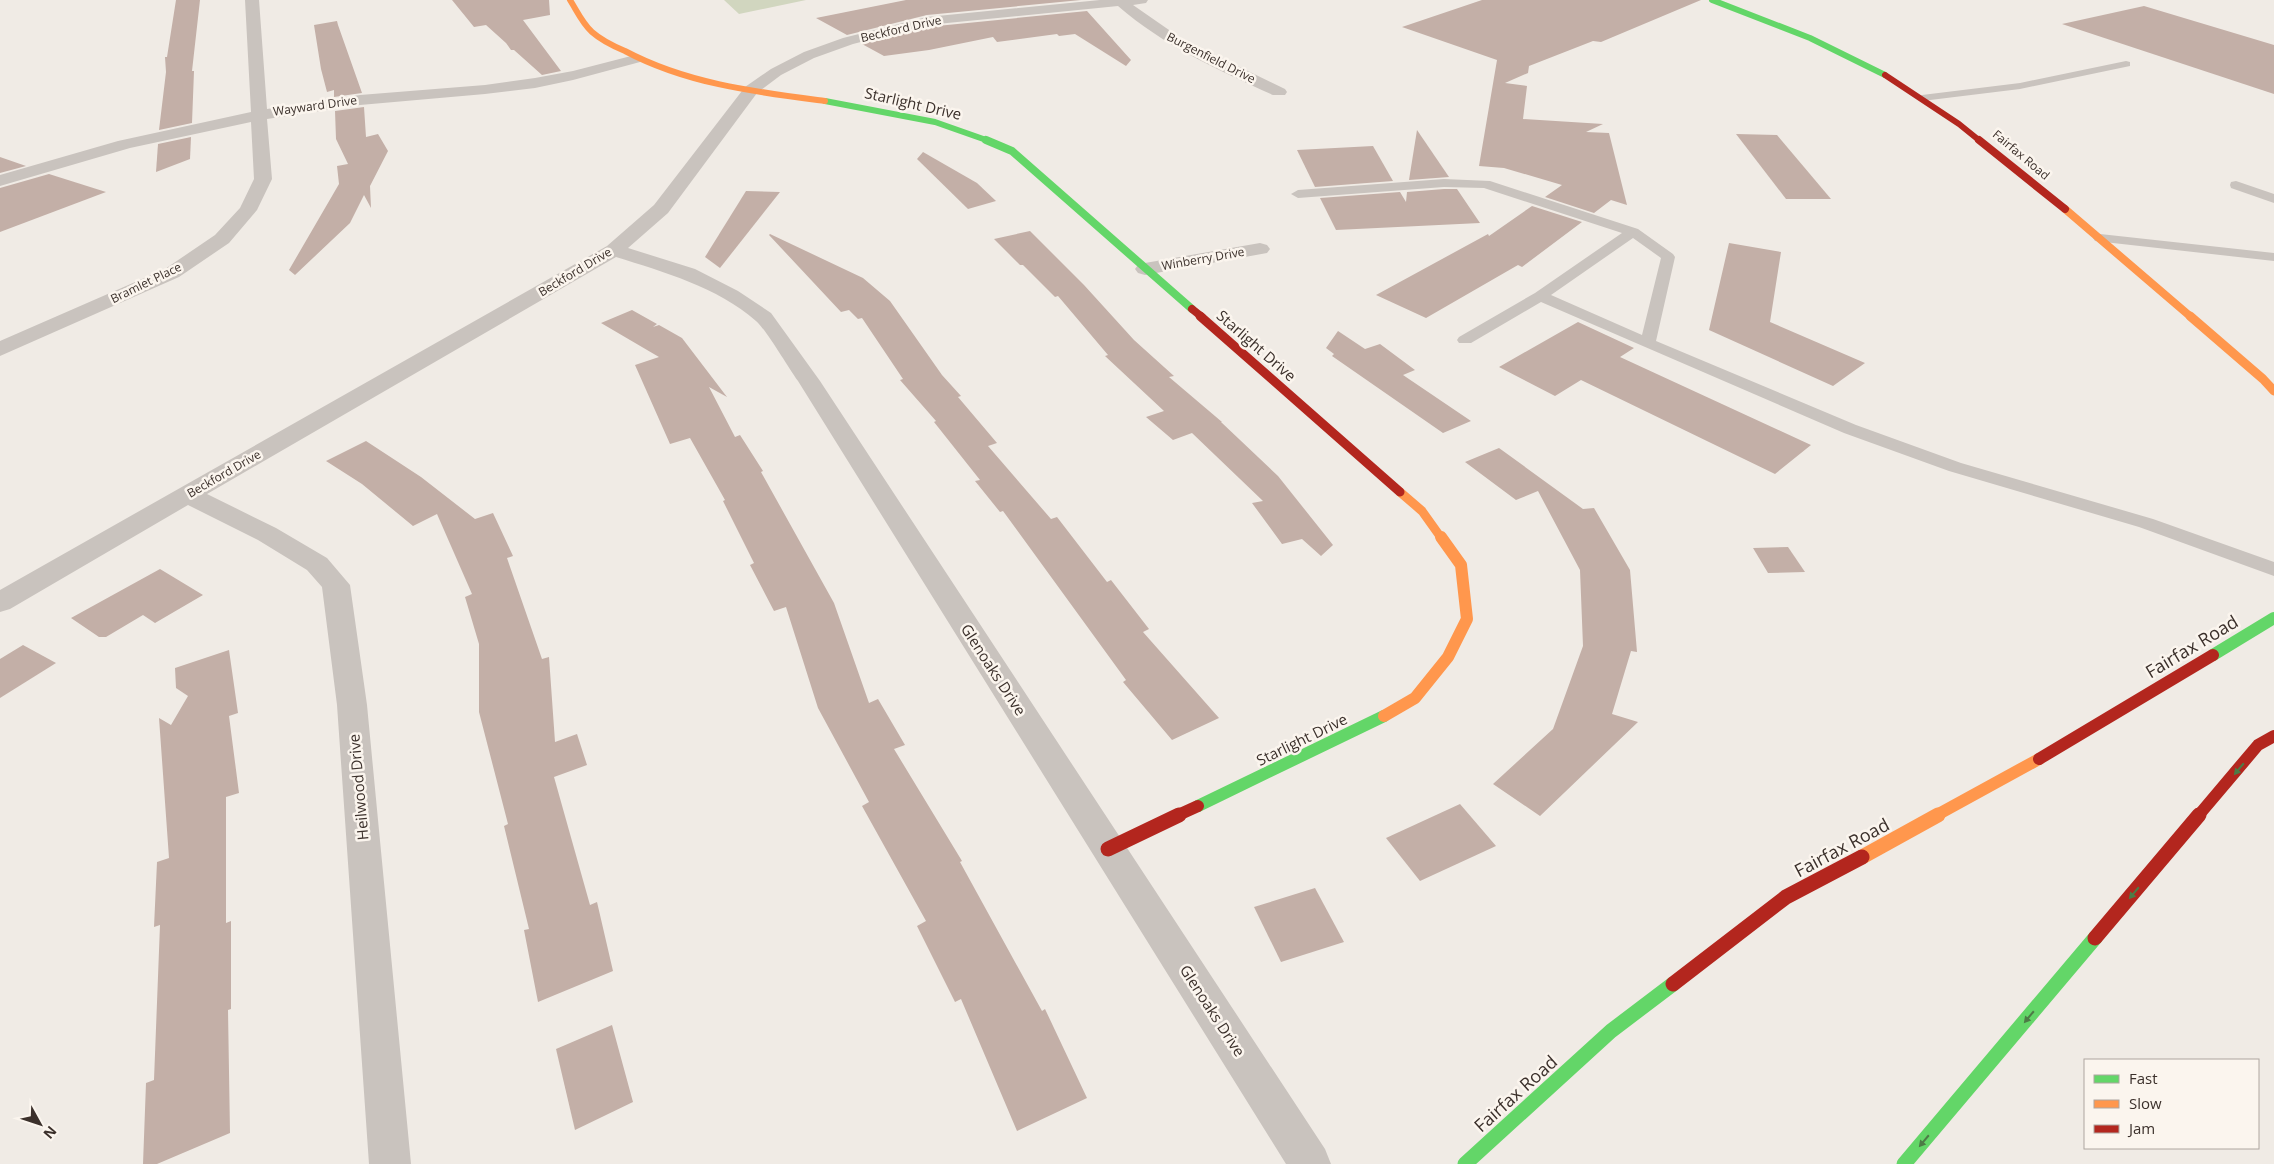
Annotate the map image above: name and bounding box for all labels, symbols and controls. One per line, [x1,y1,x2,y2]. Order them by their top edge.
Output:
street label: Beckford Drive [859,11,943,46]
street label: Burgenfield Drive [1164,28,1259,87]
street label: Starlight Drive [863,82,964,124]
street label: Wayward Drive [272,91,358,120]
street label: Fairfax Road [1989,126,2053,183]
street label: Beckford Drive [535,243,615,300]
street label: Winberry Drive [1160,243,1246,274]
street label: Bramlet Place [107,258,184,307]
street label: Starlight Drive [1213,305,1301,385]
street label: Beckford Drive [184,445,264,502]
street label: Fairfax Road [2141,609,2242,683]
street label: Glenoaks Drive [957,620,1031,719]
street label: Starlight Drive [1253,708,1350,770]
street label: Heilwood Drive [343,733,373,841]
one-way arrow [2233,762,2244,775]
street label: Fairfax Road [1790,812,1893,882]
one-way arrow [2128,886,2139,899]
street label: Glenoaks Drive [1176,961,1250,1060]
one-way arrow [2023,1010,2034,1023]
street label: Fairfax Road [1469,1049,1562,1137]
legend [2084,1059,2259,1149]
text: Fast [2129,1068,2158,1088]
text: Slow [2129,1093,2162,1113]
north arrow [15,1099,65,1149]
text: Jam [2127,1118,2155,1138]
text: N [39,1122,61,1143]
one-way arrow [1918,1134,1929,1147]

